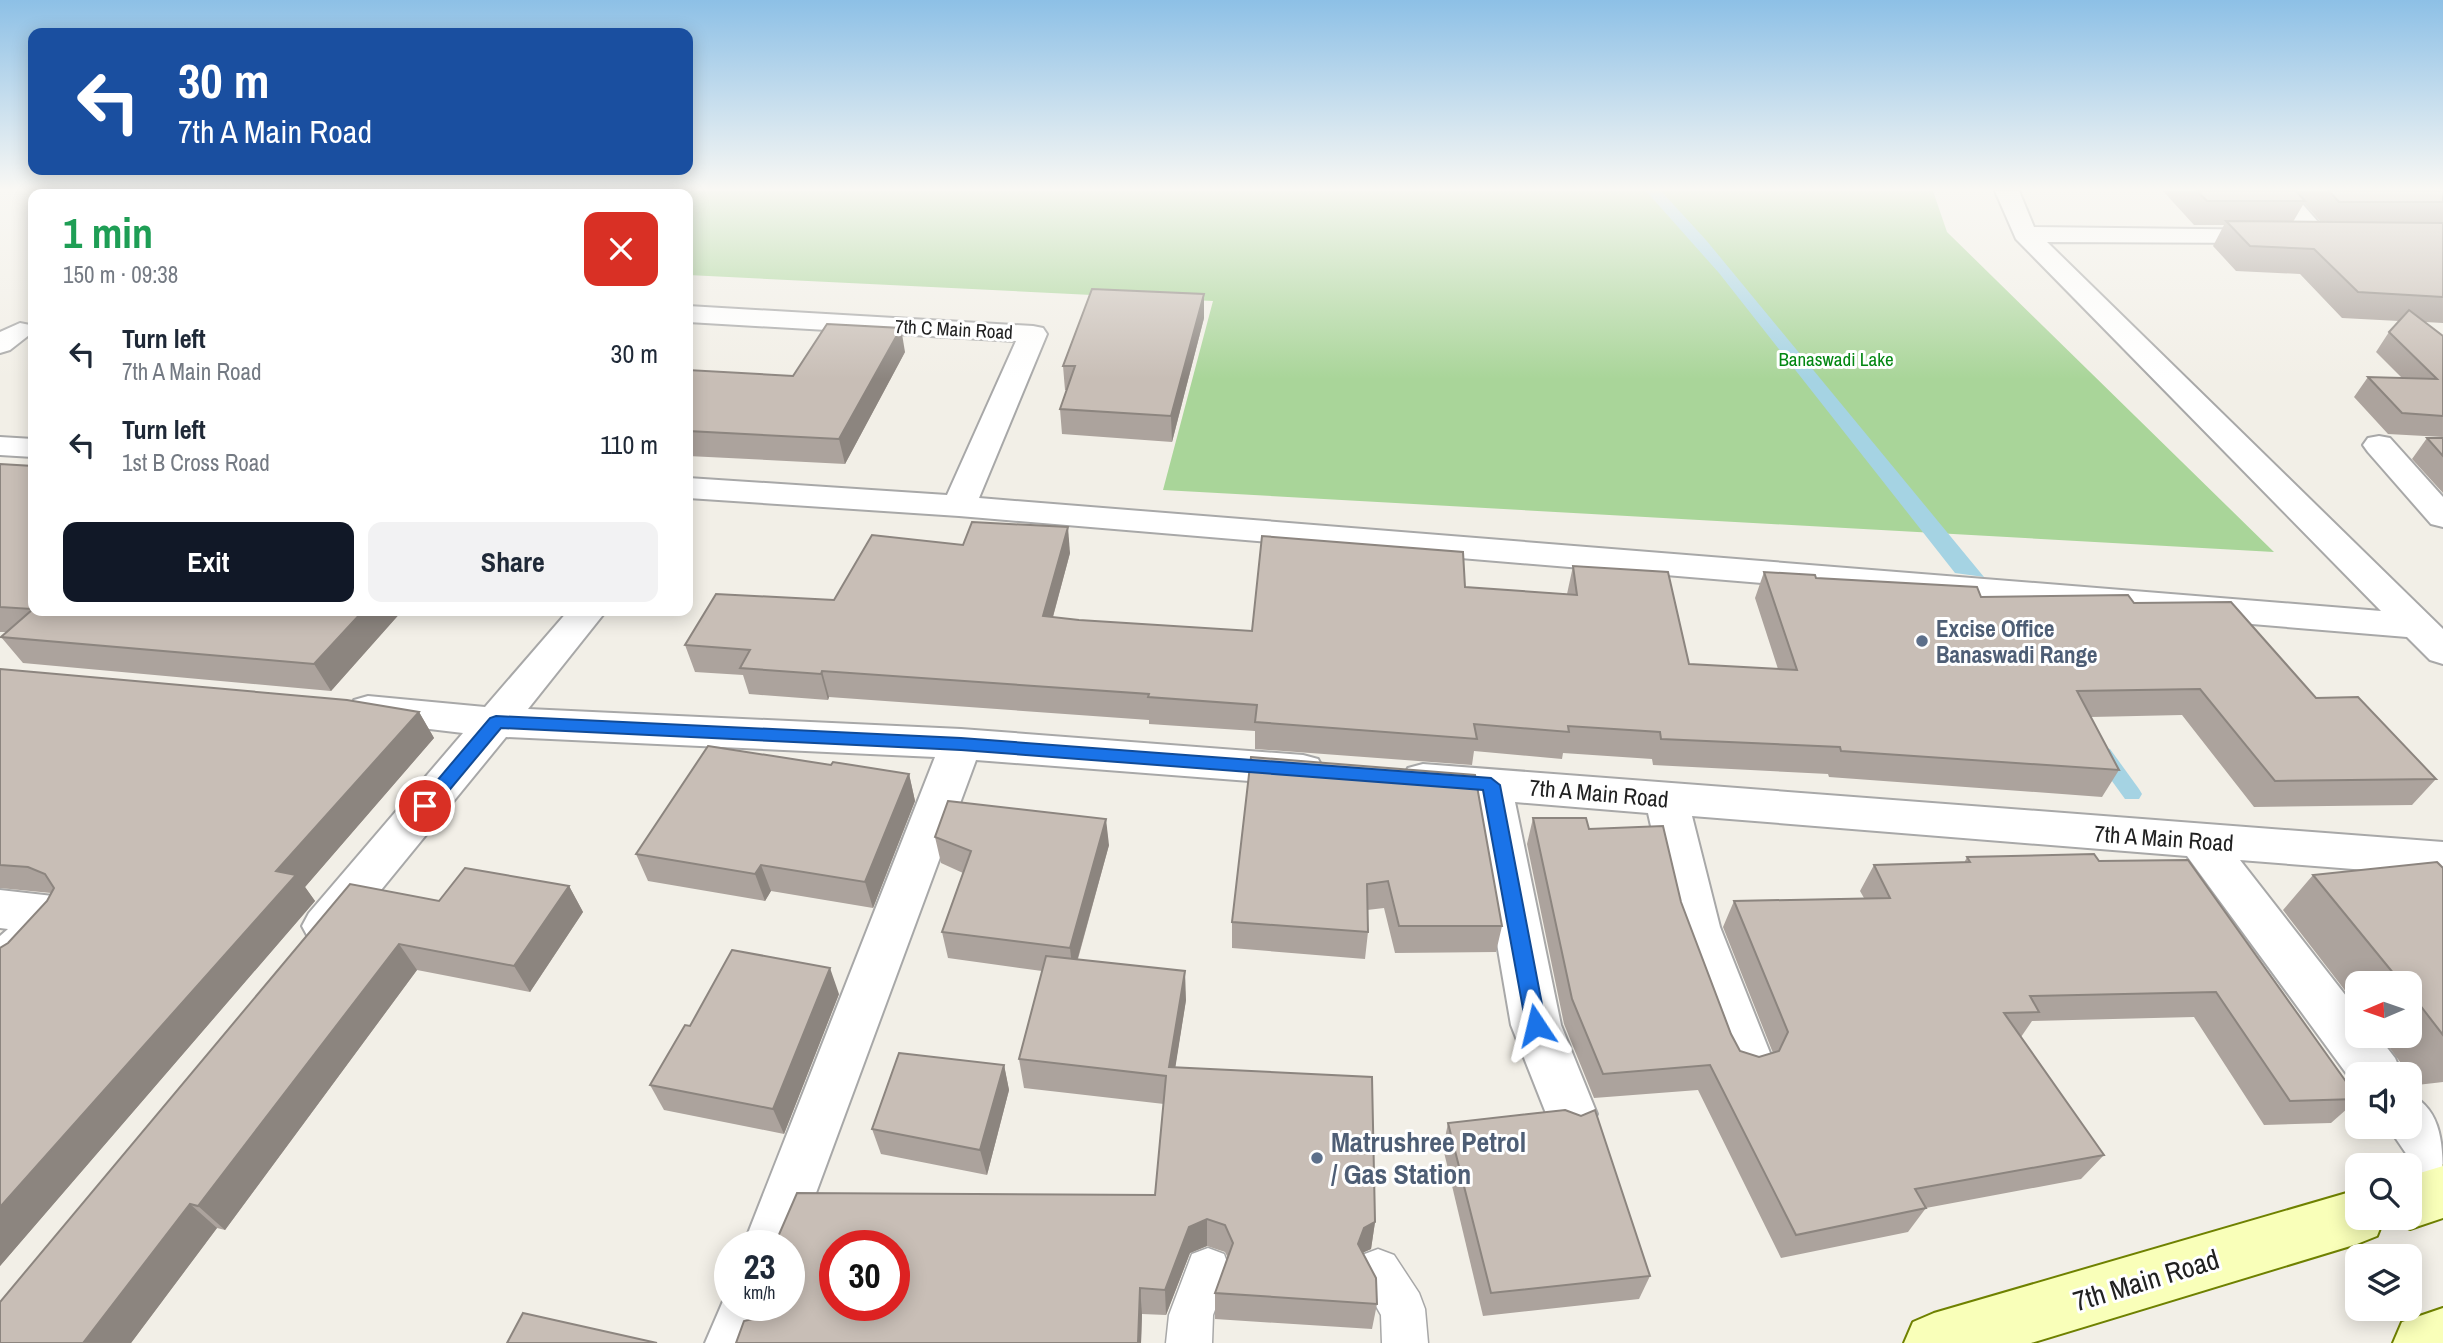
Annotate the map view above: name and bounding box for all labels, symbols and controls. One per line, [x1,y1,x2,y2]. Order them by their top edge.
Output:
text: 30 m [178,47,270,113]
icon: left [63,56,154,147]
text: 7th A Main Road [178,110,372,153]
text: 1 min [63,205,153,261]
button: close [584,212,658,286]
text: 150 m · 09:38 [63,259,178,290]
street label: 7th C Main Road [895,313,1013,345]
text: Turn left [122,321,206,356]
icon: left [63,335,101,373]
text: 30 m [611,336,658,371]
park label: Banaswadi Lake [1778,346,1894,372]
text: 7th A Main Road [122,356,261,387]
text: Turn left [122,412,206,447]
icon: left [63,426,101,464]
text: 110 m [600,427,658,462]
text: 1st B Cross Road [122,447,270,478]
button: Exit [63,522,354,602]
button: Share [368,522,658,602]
place label: Excise Office Banaswadi Range [1936,613,2097,670]
marker: Excise Office Banaswadi Range [1914,633,1930,649]
street label: 7th A Main Road [1528,771,1670,815]
pin [395,776,455,836]
icon: arrive [406,787,444,825]
street label: 7th A Main Road [2093,818,2235,858]
north arrow [2345,971,2422,1048]
map controls [2345,971,2422,1321]
position arrow [1499,988,1573,1062]
button: sound [2345,1062,2422,1139]
place label: Matrushree Petrol / Gas Station [1331,1123,1526,1193]
marker: Matrushree Petrol / Gas Station [1309,1150,1325,1166]
button: search [2345,1153,2422,1230]
speed limit sign: 30 [819,1230,910,1321]
street label: 7th Main Road [2068,1240,2224,1320]
text: 23 [744,1243,775,1290]
button: layers [2345,1244,2422,1321]
text: km/h [744,1280,776,1305]

